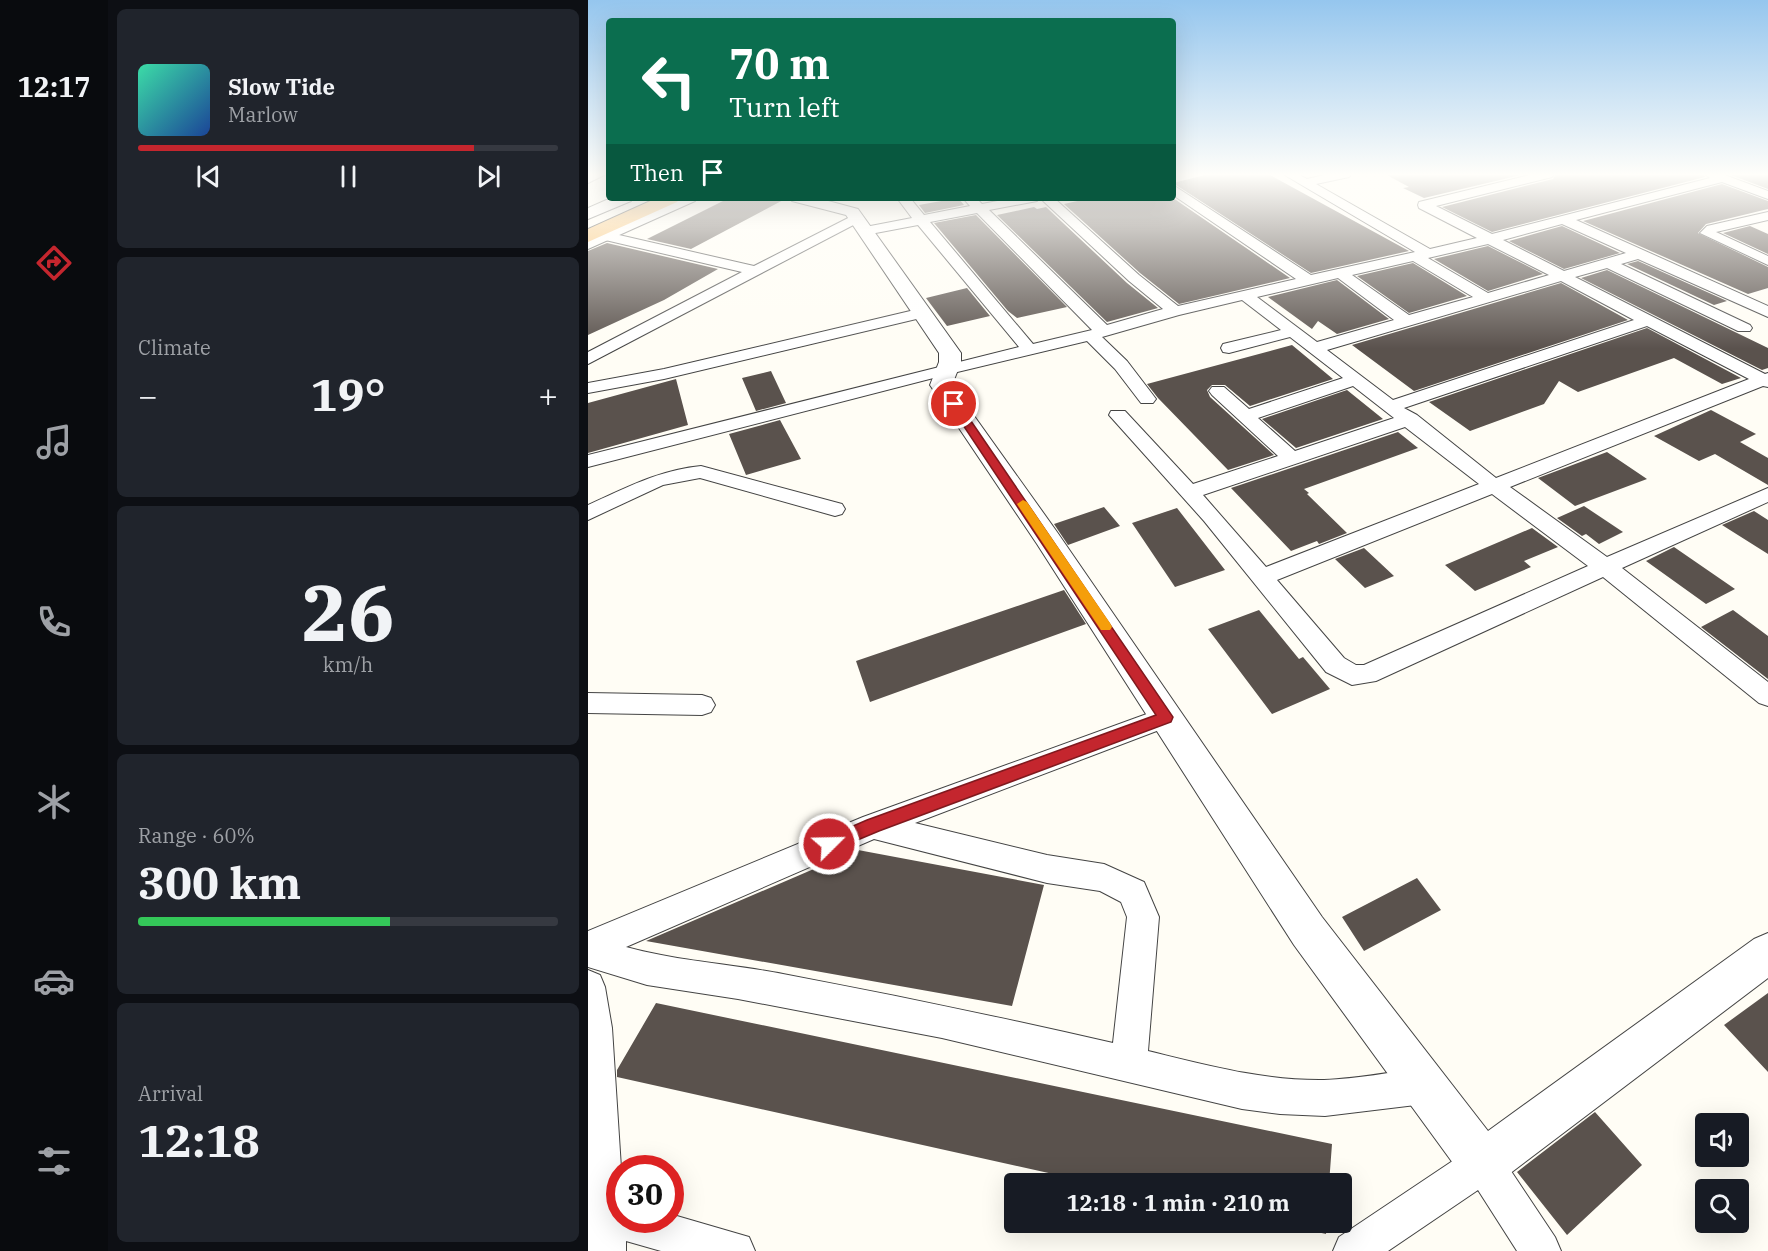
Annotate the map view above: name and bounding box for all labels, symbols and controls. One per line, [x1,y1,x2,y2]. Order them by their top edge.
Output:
text: 70 m [729,36,830,91]
icon: left [630,42,708,120]
text: 12:17 [18,69,90,104]
text: Slow Tide [228,72,335,101]
text: Turn left [729,89,840,124]
text: Marlow [228,101,298,128]
icon: arrive [696,156,729,189]
text: Then [630,158,684,187]
icon: previous [192,160,225,193]
icon: pause [332,160,365,193]
icon: next [472,160,505,193]
icon: directions [33,242,75,284]
text: Climate [138,334,211,361]
text: 19° [310,365,386,423]
text: − [138,374,158,417]
text: + [538,374,558,417]
pin [928,378,979,429]
icon: arrive [937,387,970,420]
icon: music [33,421,75,463]
text: 26 [301,561,395,662]
icon: phone [33,601,75,643]
text: km/h [323,651,373,678]
icon: climate [33,781,75,823]
position arrow [797,812,861,876]
text: Range · 60% [138,822,255,849]
text: 300 km [138,853,301,911]
icon: car [33,960,75,1002]
text: Arrival [138,1080,203,1107]
text: 12:18 [138,1111,260,1169]
map controls [1695,1113,1749,1233]
button: sound [1695,1113,1749,1167]
icon: filters [33,1140,75,1182]
speed limit sign: 30 [606,1155,684,1233]
button: search [1695,1179,1749,1233]
text: 12:18 · 1 min · 210 m [1066,1188,1290,1217]

